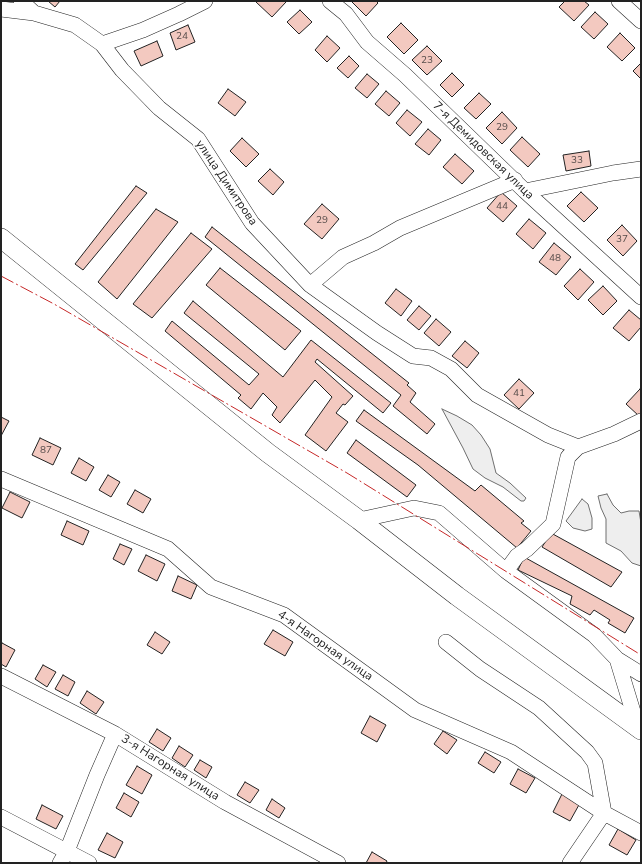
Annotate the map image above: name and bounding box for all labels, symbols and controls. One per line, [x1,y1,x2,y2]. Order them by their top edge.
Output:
house number: 24 [176,31,188,43]
house number: 23 [421,55,433,67]
street label: 7-я Демидовская улица [430,99,536,203]
house number: 29 [496,122,508,134]
street label: улица Димитрова [192,137,260,229]
house number: 33 [571,155,583,167]
house number: 44 [496,201,508,213]
house number: 29 [316,215,328,227]
house number: 37 [616,234,628,246]
house number: 48 [549,253,561,265]
house number: 41 [513,388,525,400]
house number: 87 [40,445,52,457]
street label: 4-я Нагорная улица [275,608,375,684]
street label: 3-я Нагорная улица [118,732,222,804]

